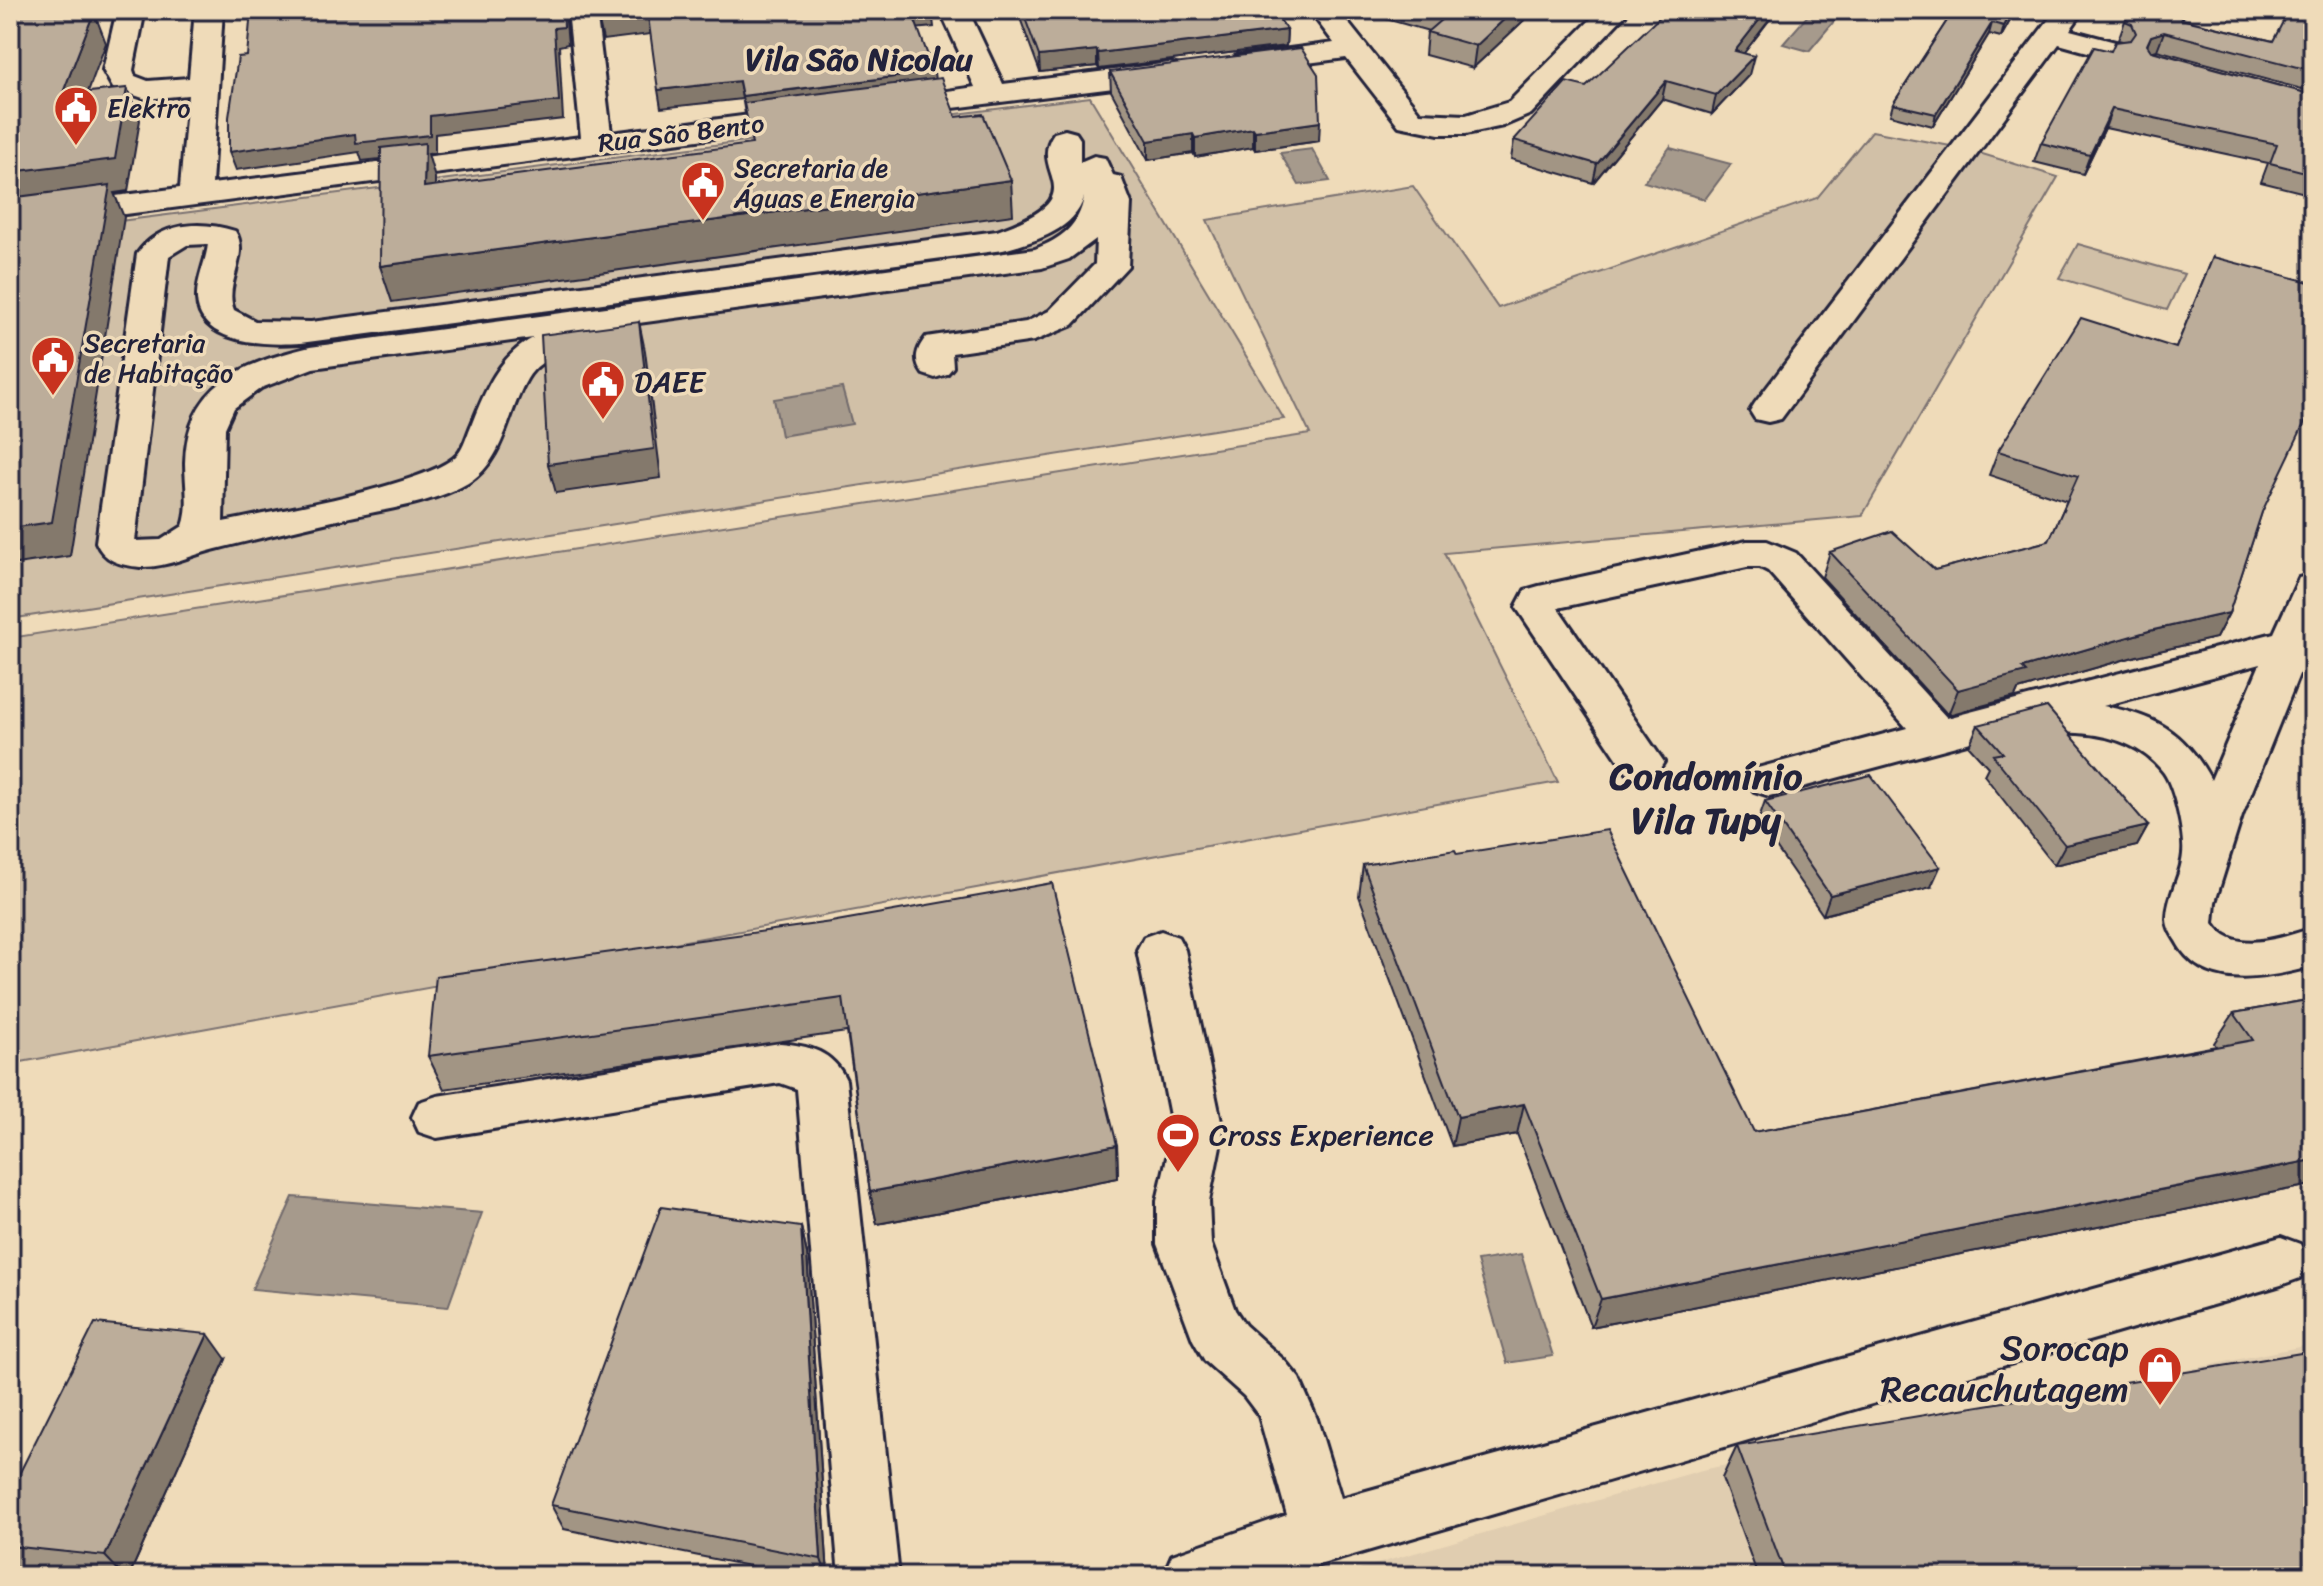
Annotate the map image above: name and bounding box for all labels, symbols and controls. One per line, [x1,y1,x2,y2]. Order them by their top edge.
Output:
district label: Vila São Nicolau [745,31,974,88]
public building icon: Elektro [52,84,100,147]
place label: Elektro [107,85,190,131]
street label: Rua São Bento [595,100,767,166]
place label: Secretaria de Águas e Energia [733,145,915,221]
public building icon: Secretaria de Águas e Energia [679,159,727,222]
place label: Secretaria de Habitação [84,320,233,396]
public building icon: Secretaria de Habitação [29,334,77,397]
place label: DAEE [634,355,707,409]
public building icon: DAEE [579,358,627,421]
district label: Condomínio Vila Tupy [1609,743,1803,854]
place label: Cross Experience [1209,1108,1434,1162]
sports icon: Cross Experience [1154,1111,1202,1174]
place label: Sorocap Recauchutagem [1880,1316,2129,1421]
shop icon: Sorocap Recauchutagem [2136,1344,2184,1407]

